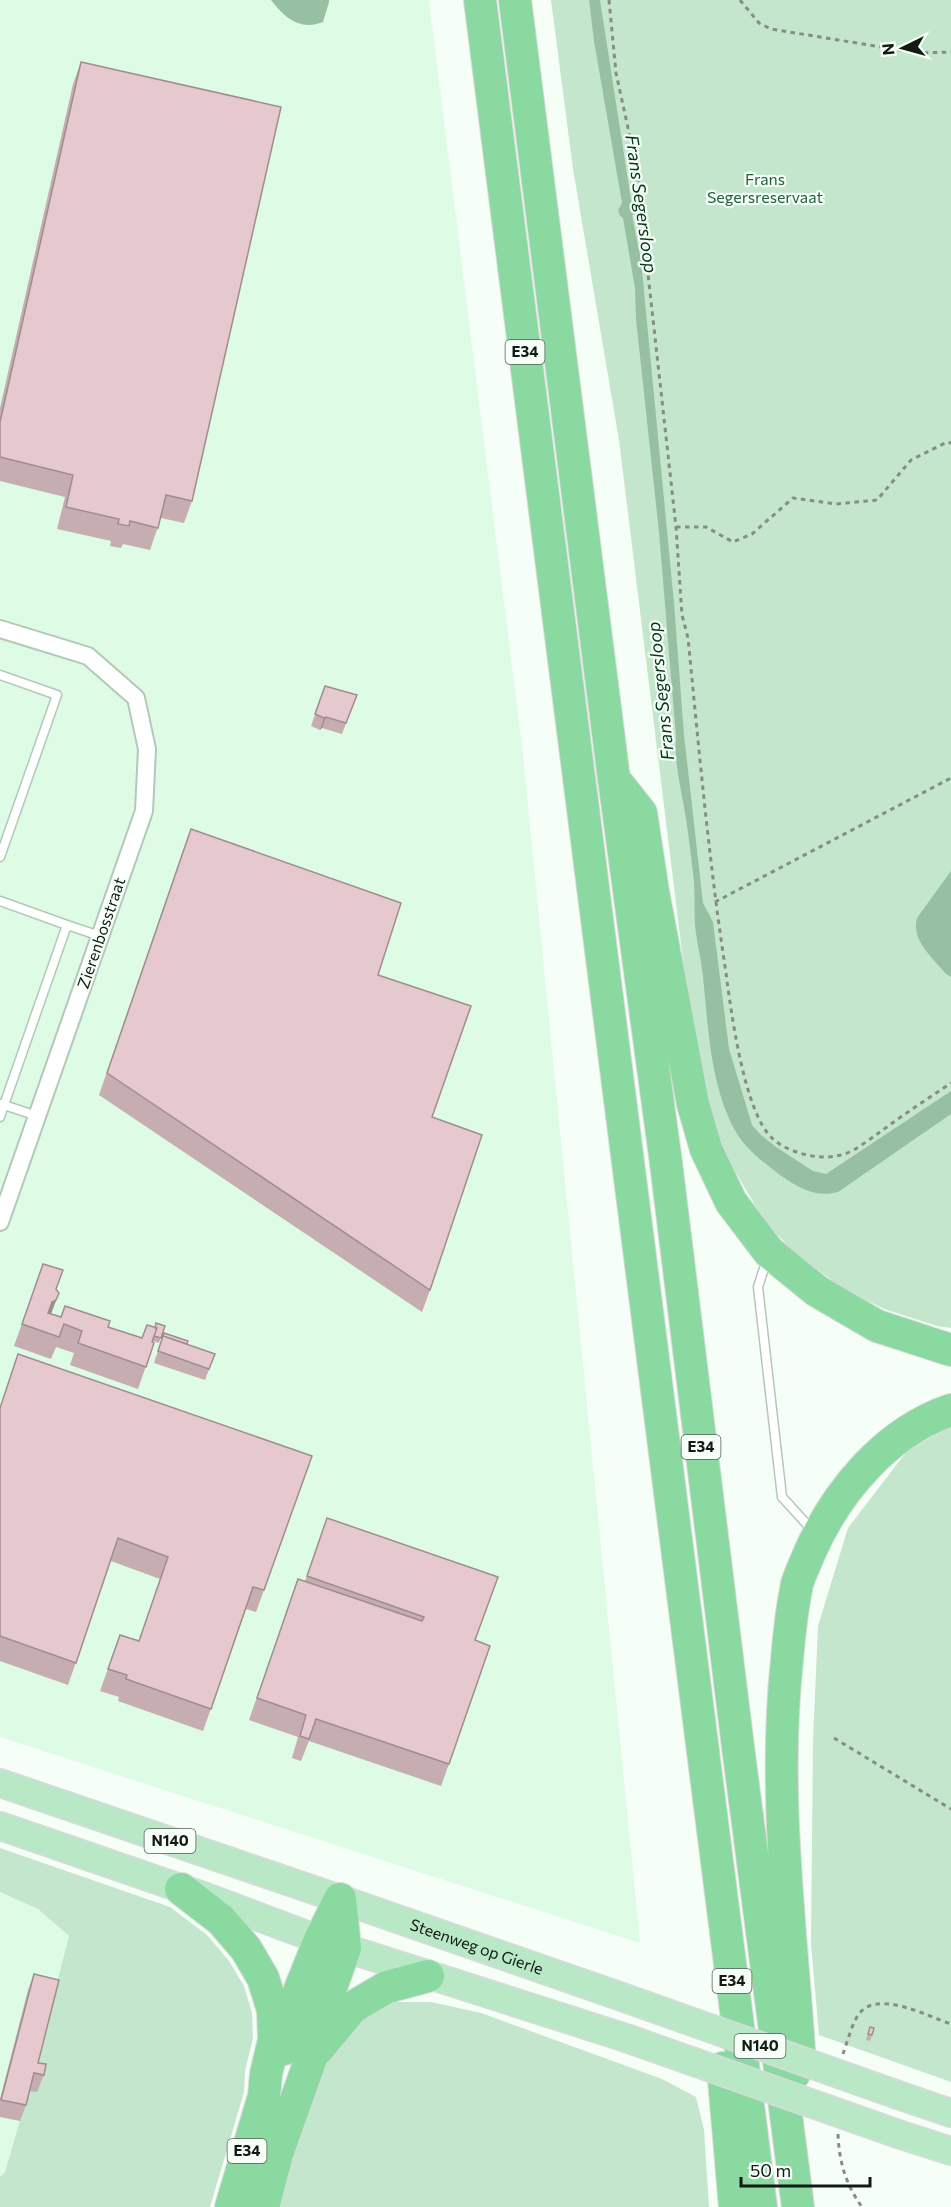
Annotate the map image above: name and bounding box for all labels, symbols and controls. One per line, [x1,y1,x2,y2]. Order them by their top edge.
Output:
north arrow [873,18,933,78]
text: N [878,43,898,56]
water label: Frans Segersloop [621,133,663,274]
park label: Frans Segersreservaat [707,169,824,206]
road number: E34 [506,340,544,364]
water label: Frans Segersloop [642,621,678,762]
street label: Zierenbosstraat [73,874,129,991]
road number: E34 [682,1435,720,1459]
road number: N140 [144,1829,195,1853]
street label: Steenweg op Gierle [408,1914,546,1978]
road number: E34 [712,1969,752,1993]
road number: N140 [734,2034,786,2058]
road number: E34 [228,2139,266,2163]
scale bar [741,2150,870,2188]
text: 50 m [750,2159,791,2181]

